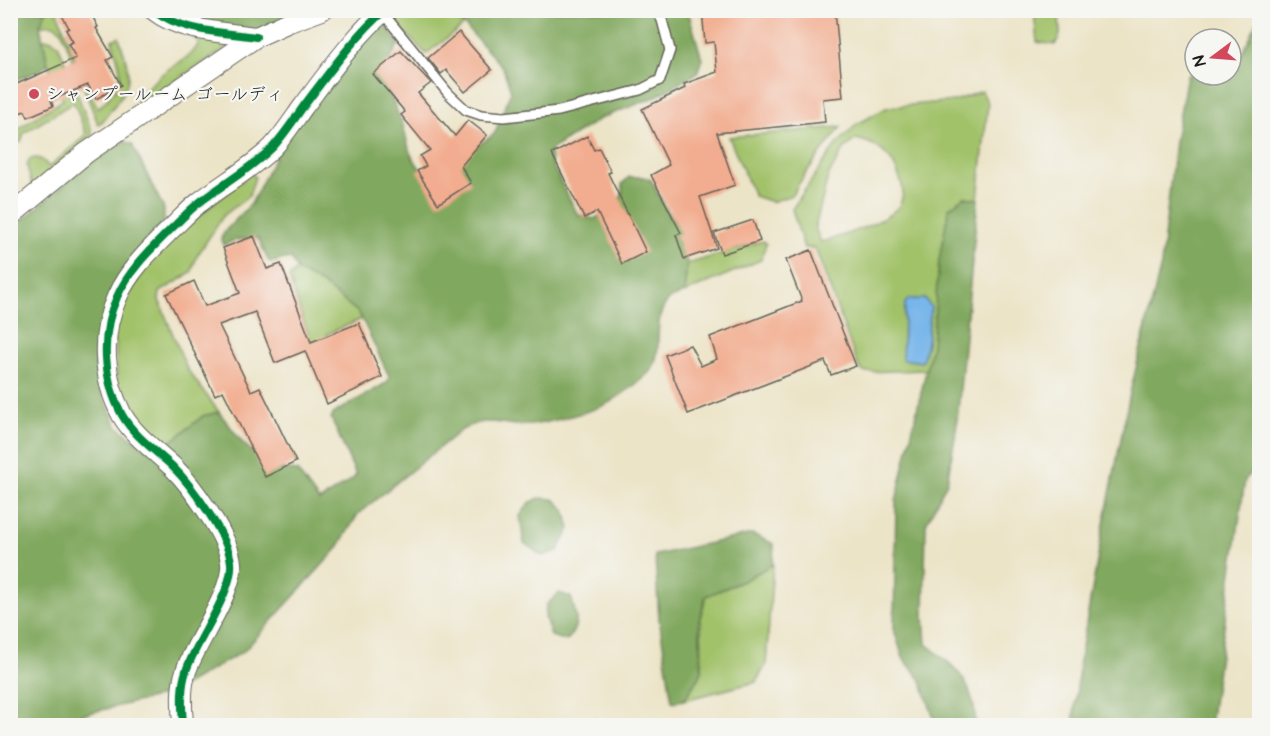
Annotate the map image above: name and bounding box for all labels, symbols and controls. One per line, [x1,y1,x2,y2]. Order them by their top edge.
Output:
north arrow [1183,27,1243,87]
text: N [1188,53,1211,69]
place label: シャンプールーム ゴールディ [46,82,284,107]
marker: シャンプールーム ゴールディ [27,87,41,101]

